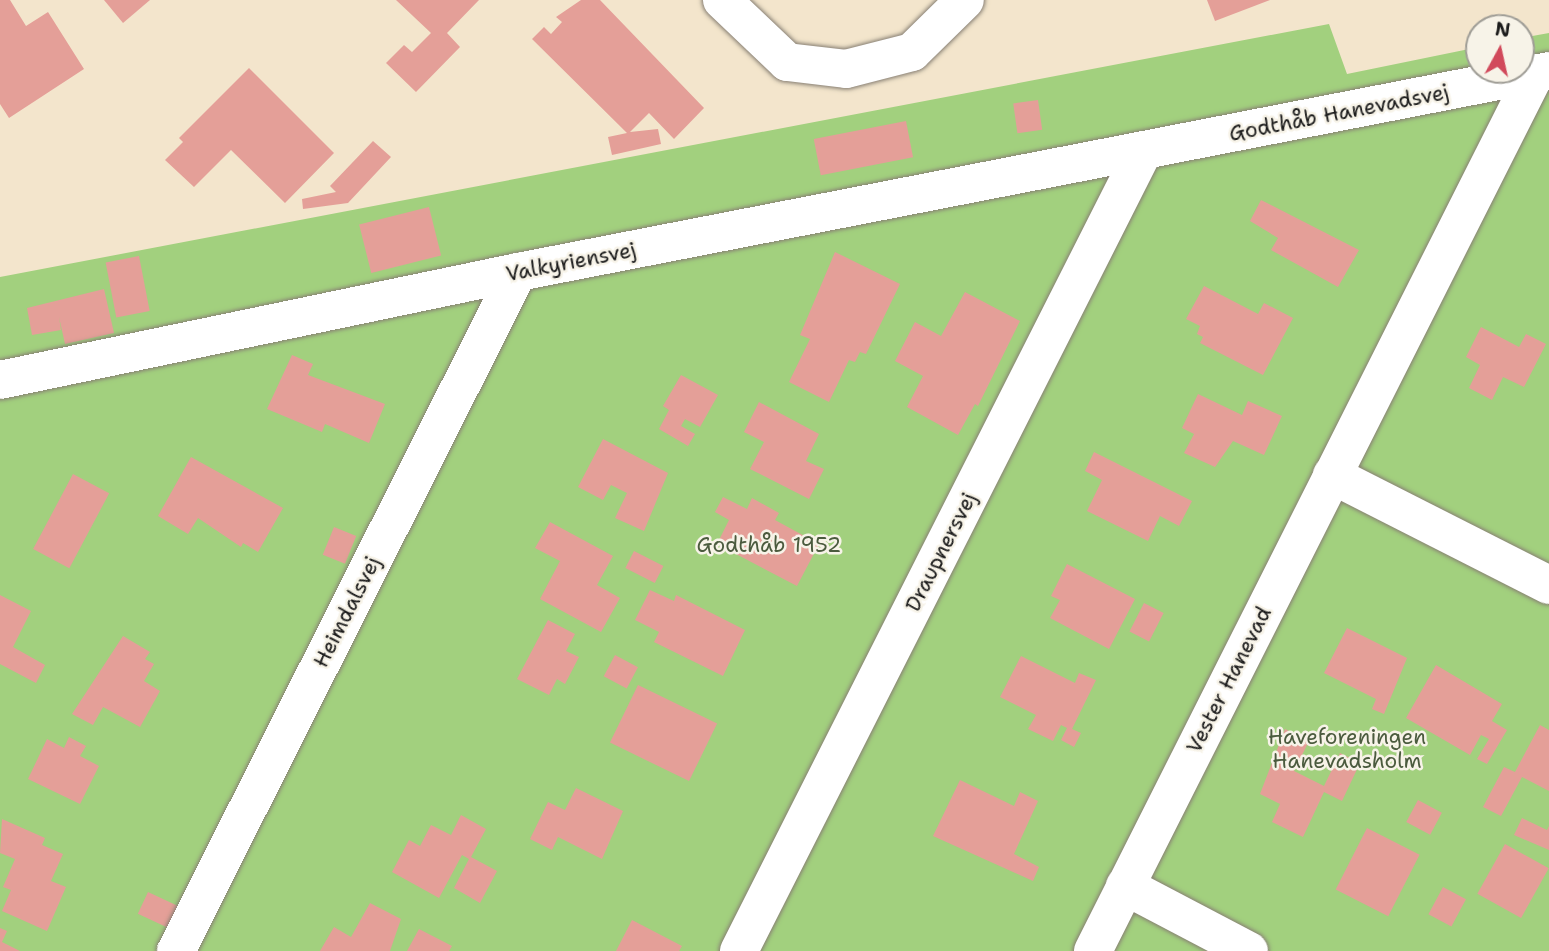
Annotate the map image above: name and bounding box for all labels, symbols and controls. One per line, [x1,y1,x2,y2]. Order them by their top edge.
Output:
north arrow [1465,14,1535,84]
text: N [1494,16,1512,43]
street label: Godthåb Hanevadsvej [1227,79,1451,147]
street label: Valkyriensvej [504,237,638,287]
street label: Draupnersvej [900,488,982,616]
park label: Godthåb 1952 [697,532,841,558]
street label: Heimdalsvej [308,552,386,672]
street label: Vester Hanevad [1181,603,1277,757]
park label: Haveforeningen Hanevadsholm [1268,724,1426,774]

